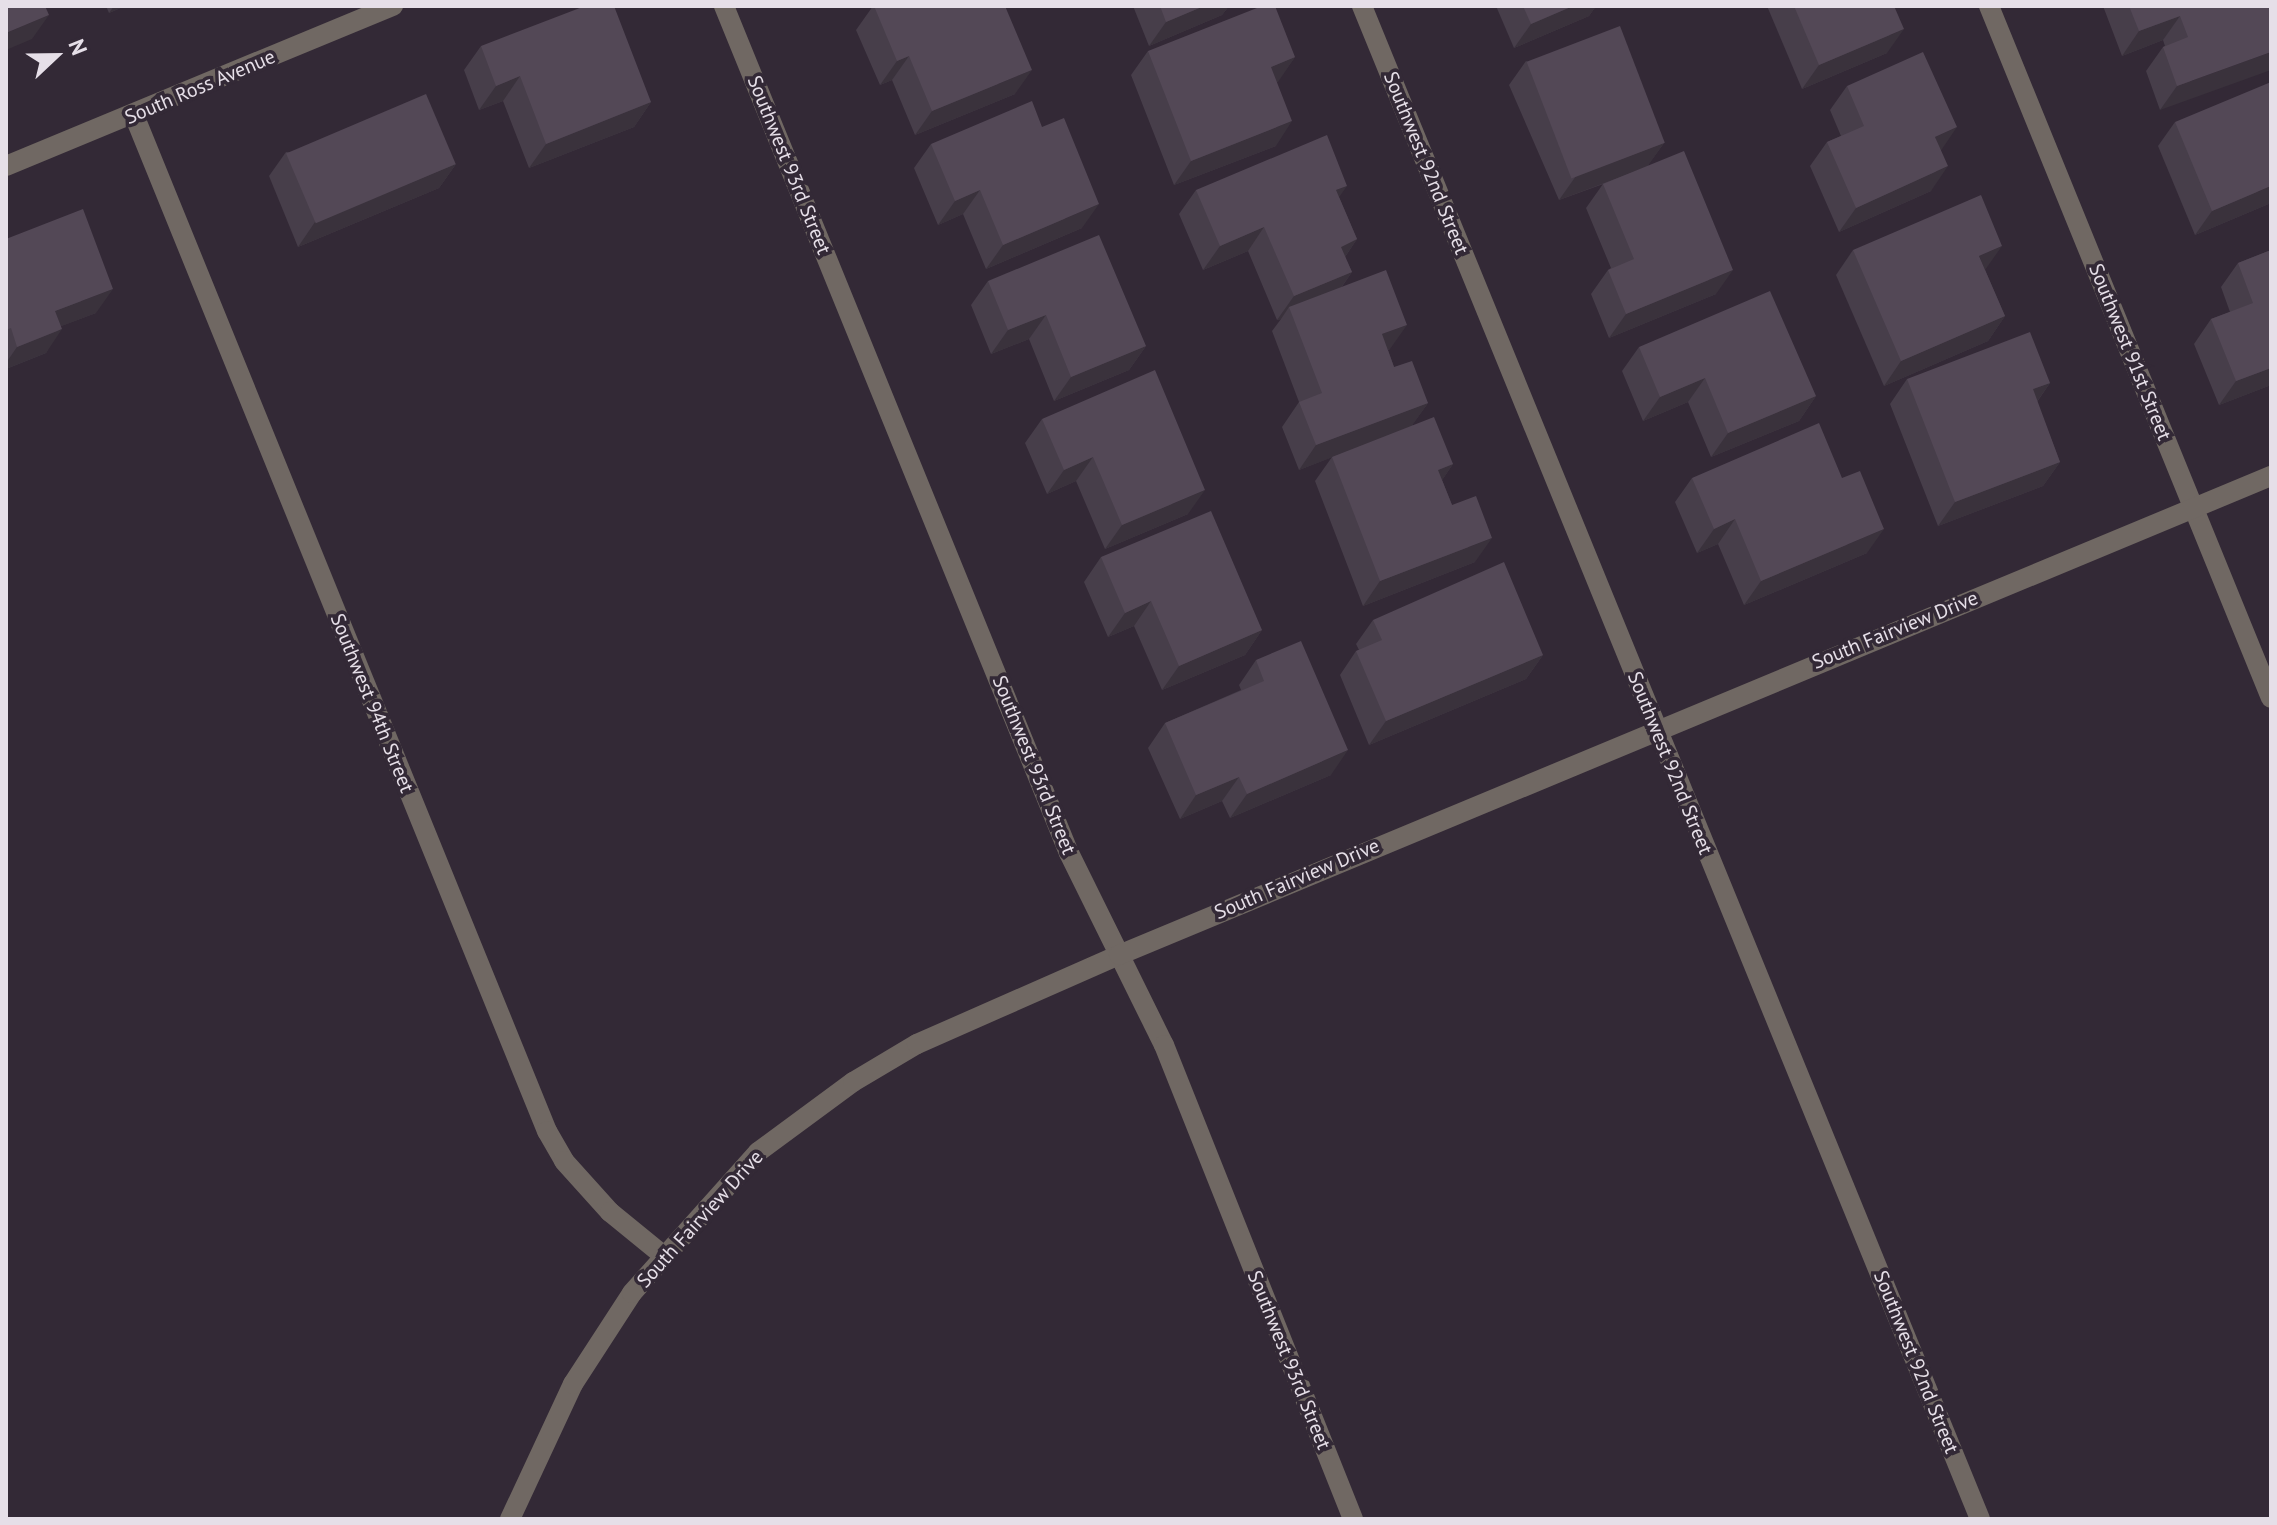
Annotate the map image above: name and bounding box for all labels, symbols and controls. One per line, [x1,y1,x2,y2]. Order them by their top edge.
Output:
north arrow [16,16,96,96]
text: N [63,35,94,59]
street label: South Ross Avenue [121,44,279,130]
street label: Southwest 92nd Street [1378,68,1474,258]
street label: Southwest 93rd Street [742,72,836,258]
street label: Southwest 91st Street [2084,260,2176,444]
street label: South Fairview Drive [1808,586,1982,674]
street label: Southwest 94th Street [325,610,419,796]
street label: Southwest 92nd Street [1622,668,1718,858]
street label: Southwest 93rd Street [987,672,1081,858]
street label: South Fairview Drive [1211,833,1383,925]
street label: South Fairview Drive [632,1145,768,1293]
street label: Southwest 93rd Street [1242,1267,1336,1453]
street label: Southwest 92nd Street [1868,1267,1964,1457]

